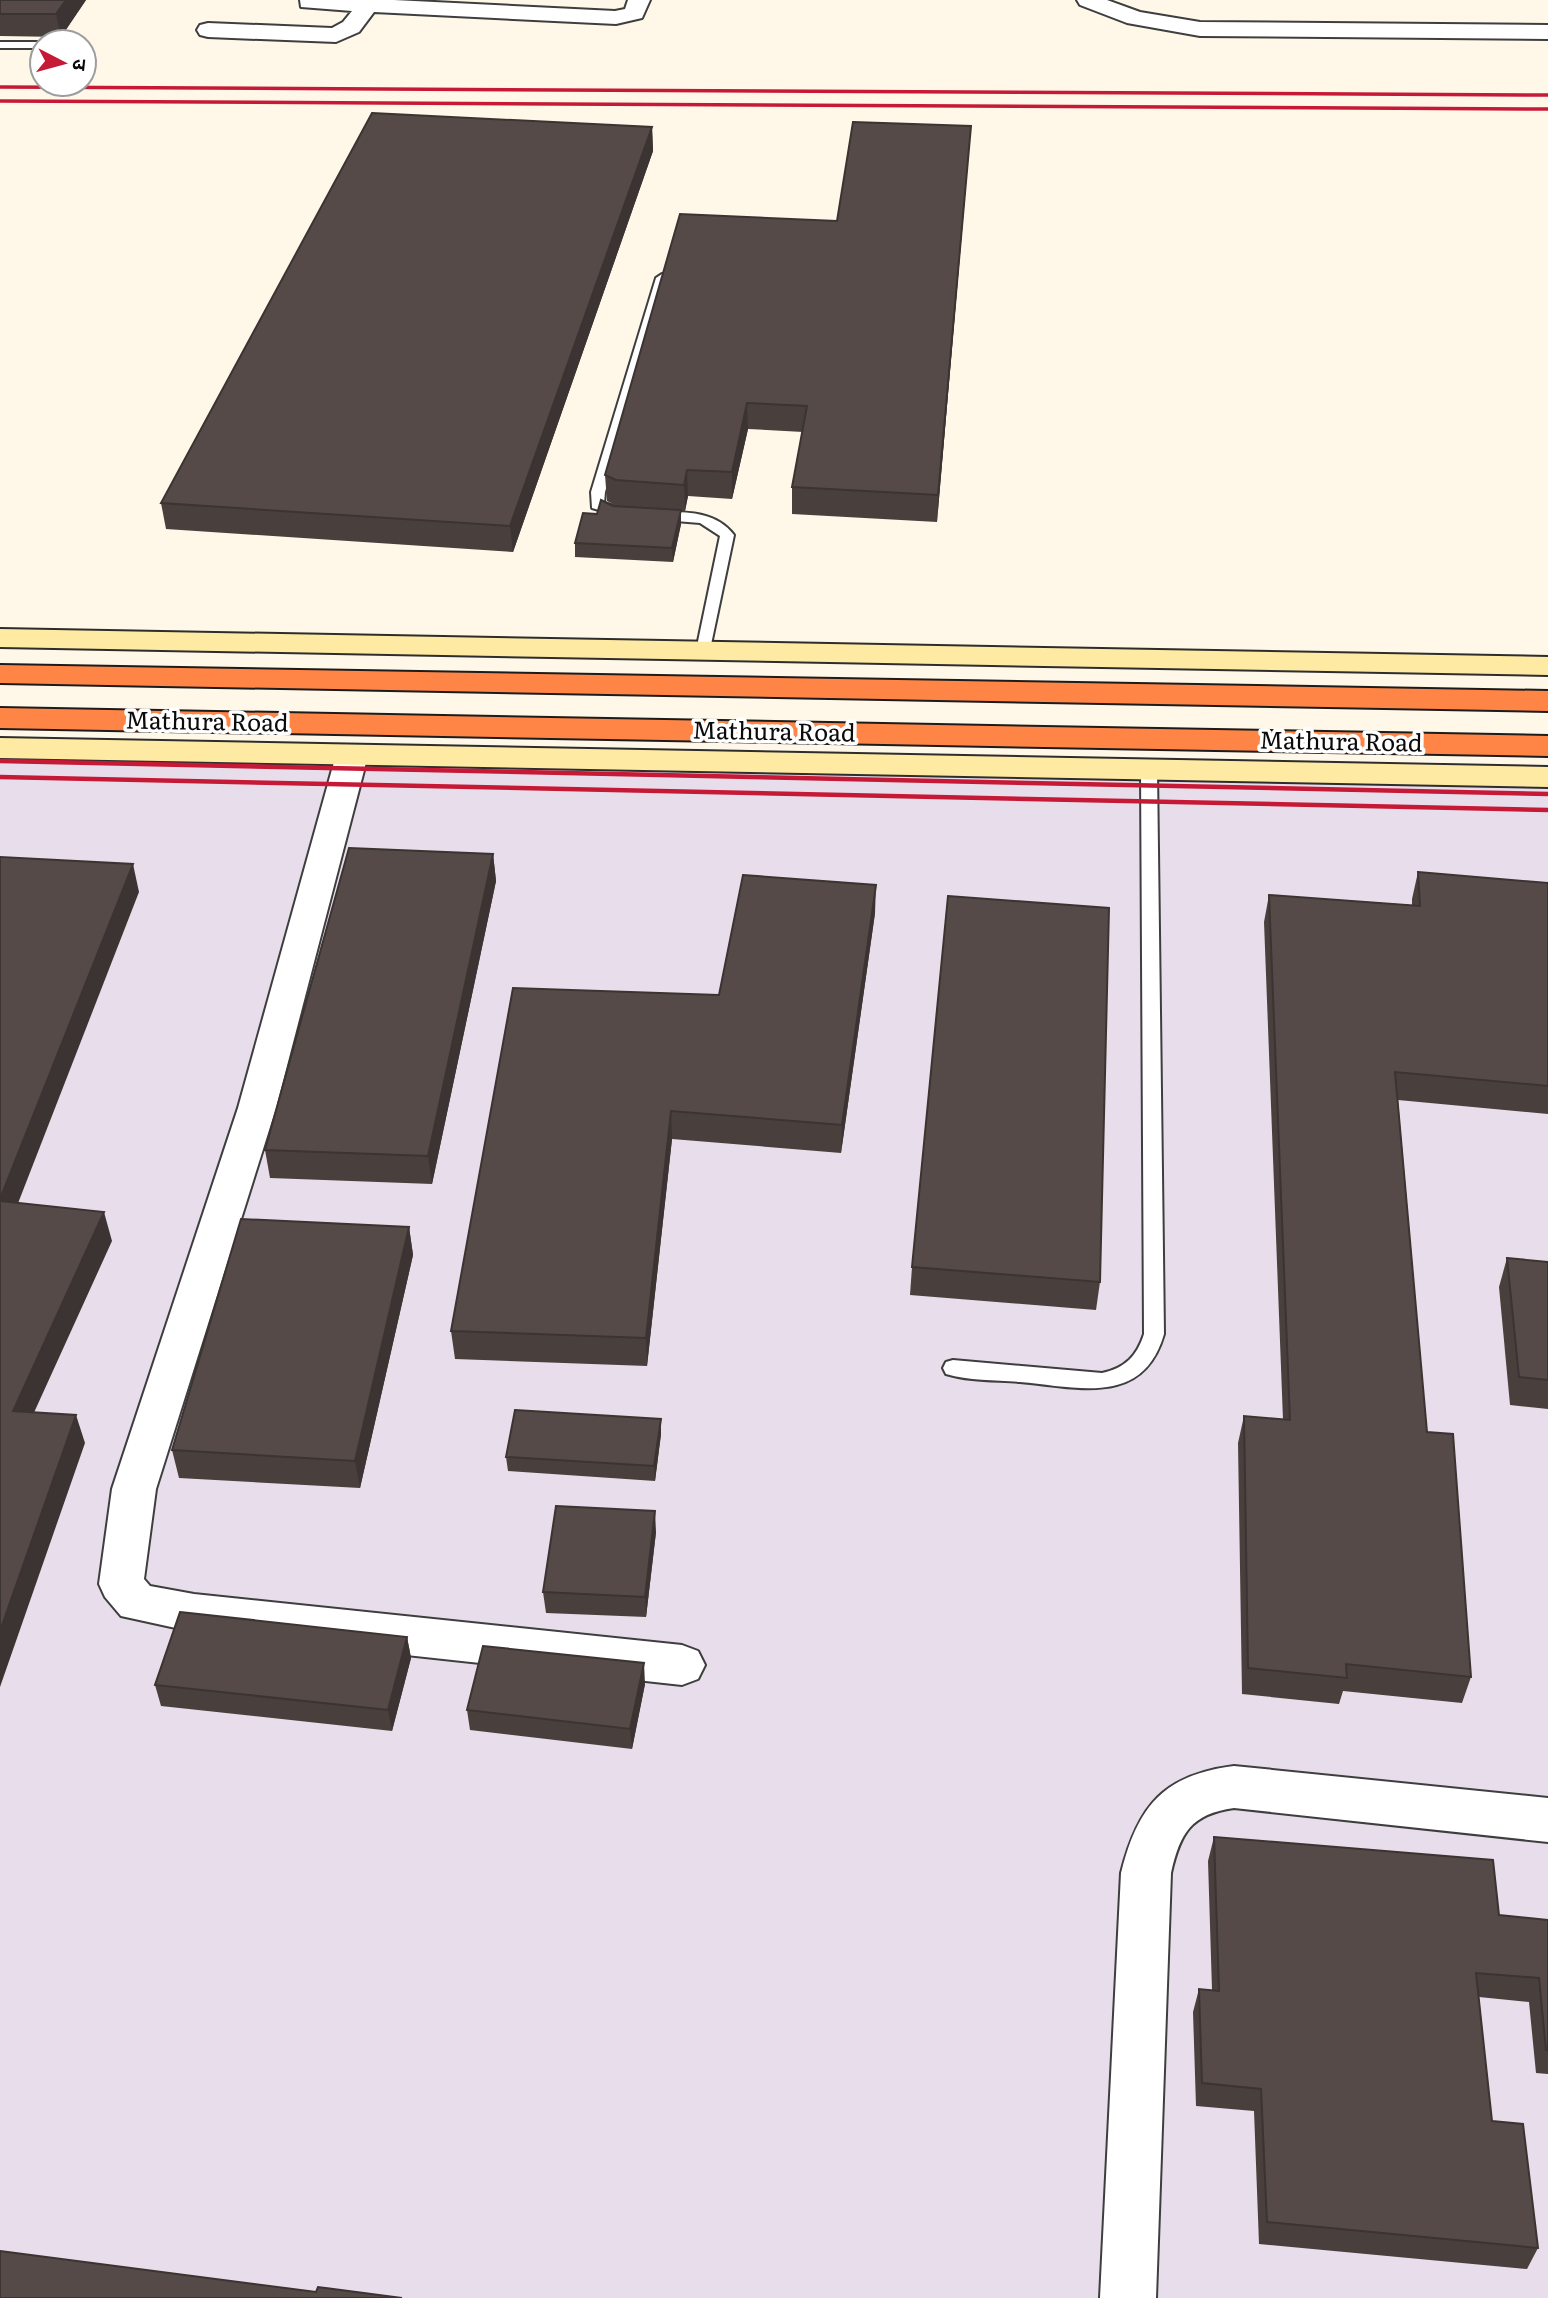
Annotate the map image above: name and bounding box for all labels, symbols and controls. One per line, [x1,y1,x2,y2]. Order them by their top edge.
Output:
north arrow [28,28,98,98]
text: उ [66,58,95,73]
street label: Mathura Road [125,701,289,738]
street label: Mathura Road [692,711,856,748]
street label: Mathura Road [1259,721,1423,758]

